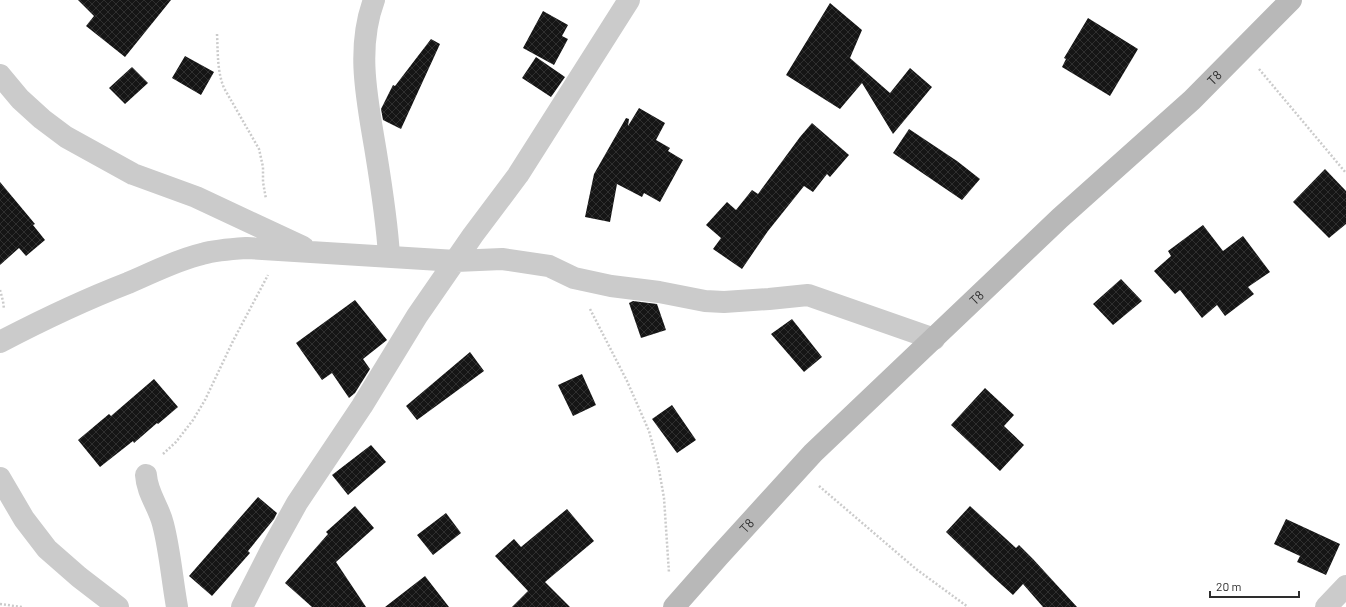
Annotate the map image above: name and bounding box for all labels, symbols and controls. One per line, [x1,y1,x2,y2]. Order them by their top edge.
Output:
street label: T8 [1204,67,1225,88]
street label: T8 [966,287,987,308]
street label: T8 [736,515,757,536]
scale bar [1210,573,1299,599]
text: 20 m [1216,579,1242,593]

